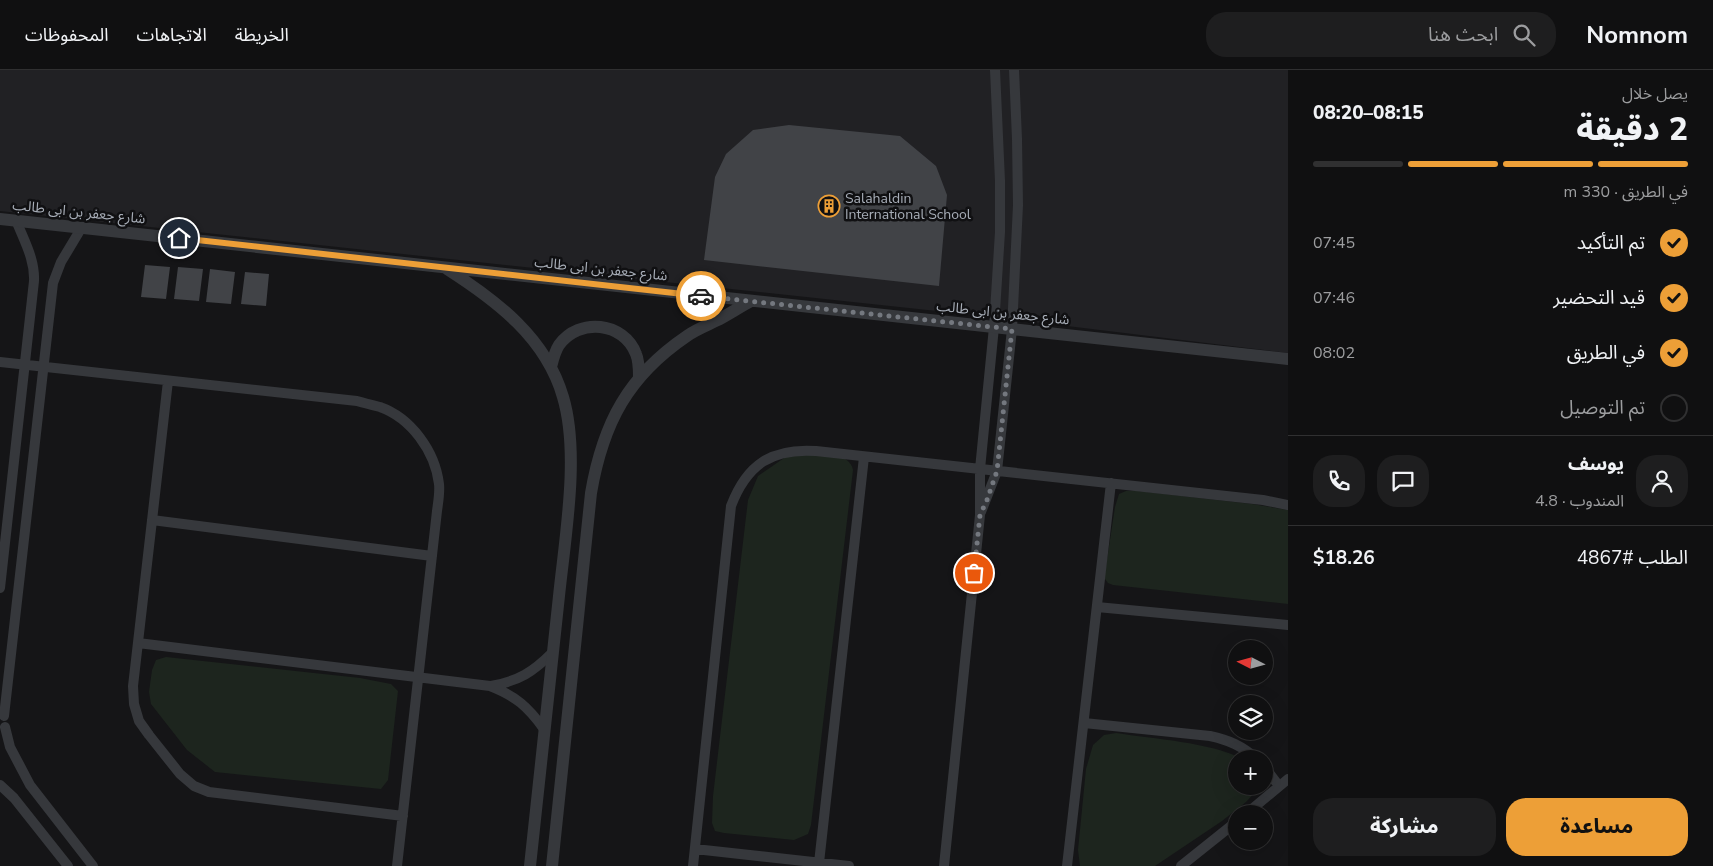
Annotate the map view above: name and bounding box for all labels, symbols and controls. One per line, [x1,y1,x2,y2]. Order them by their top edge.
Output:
search box [1206,12,1556,57]
text: Nomnom [1586,19,1688,51]
icon: search [1510,21,1538,49]
text: ابحث هنا [1428,22,1498,48]
text: المحفوظات [25,23,109,47]
text: الاتجاهات [137,23,207,47]
text: الخريطة [235,23,289,47]
text: يصل خلال [1622,83,1688,105]
text: 08:15–08:20 [1313,100,1424,126]
text: 2 دقيقة [1576,108,1688,151]
text: في الطريق · 330 m [1564,181,1688,203]
place label: Salahaldin International School [845,189,972,224]
building icon: Salahaldin International School [817,194,841,218]
street label: شارع جعفر بن ابى طالب [11,196,146,229]
pin [158,217,200,259]
icon: home [165,224,193,252]
icon: check [1660,229,1688,257]
text: تم التأكيد [1577,230,1645,256]
text: 07:45 [1313,232,1355,254]
street label: شارع جعفر بن ابى طالب [533,253,668,286]
courier [676,271,726,321]
icon: car [687,282,715,310]
icon: check [1660,284,1688,312]
text: قيد التحضير [1553,285,1645,311]
text: 07:46 [1313,287,1355,309]
street label: شارع جعفر بن ابى طالب [935,297,1070,330]
icon: check [1660,339,1688,367]
text: في الطريق [1567,340,1645,366]
text: 08:02 [1313,342,1355,364]
text: تم التوصيل [1560,395,1645,421]
text: يوسف [1568,451,1624,477]
button: phone [1313,455,1365,507]
button: chat [1377,455,1429,507]
button: person [1636,455,1688,507]
text: المندوب · 4.8 [1535,490,1624,512]
text: $18.26 [1313,545,1375,571]
text: الطلب #4867 [1577,545,1688,571]
pin [953,552,995,594]
icon: bag [960,559,988,587]
north arrow [1228,640,1272,685]
map controls [1228,640,1273,850]
button: layers [1228,695,1273,740]
button: + [1228,750,1273,795]
button: مشاركة [1313,798,1496,856]
button: مساعدة [1506,798,1688,856]
button: − [1228,805,1273,850]

